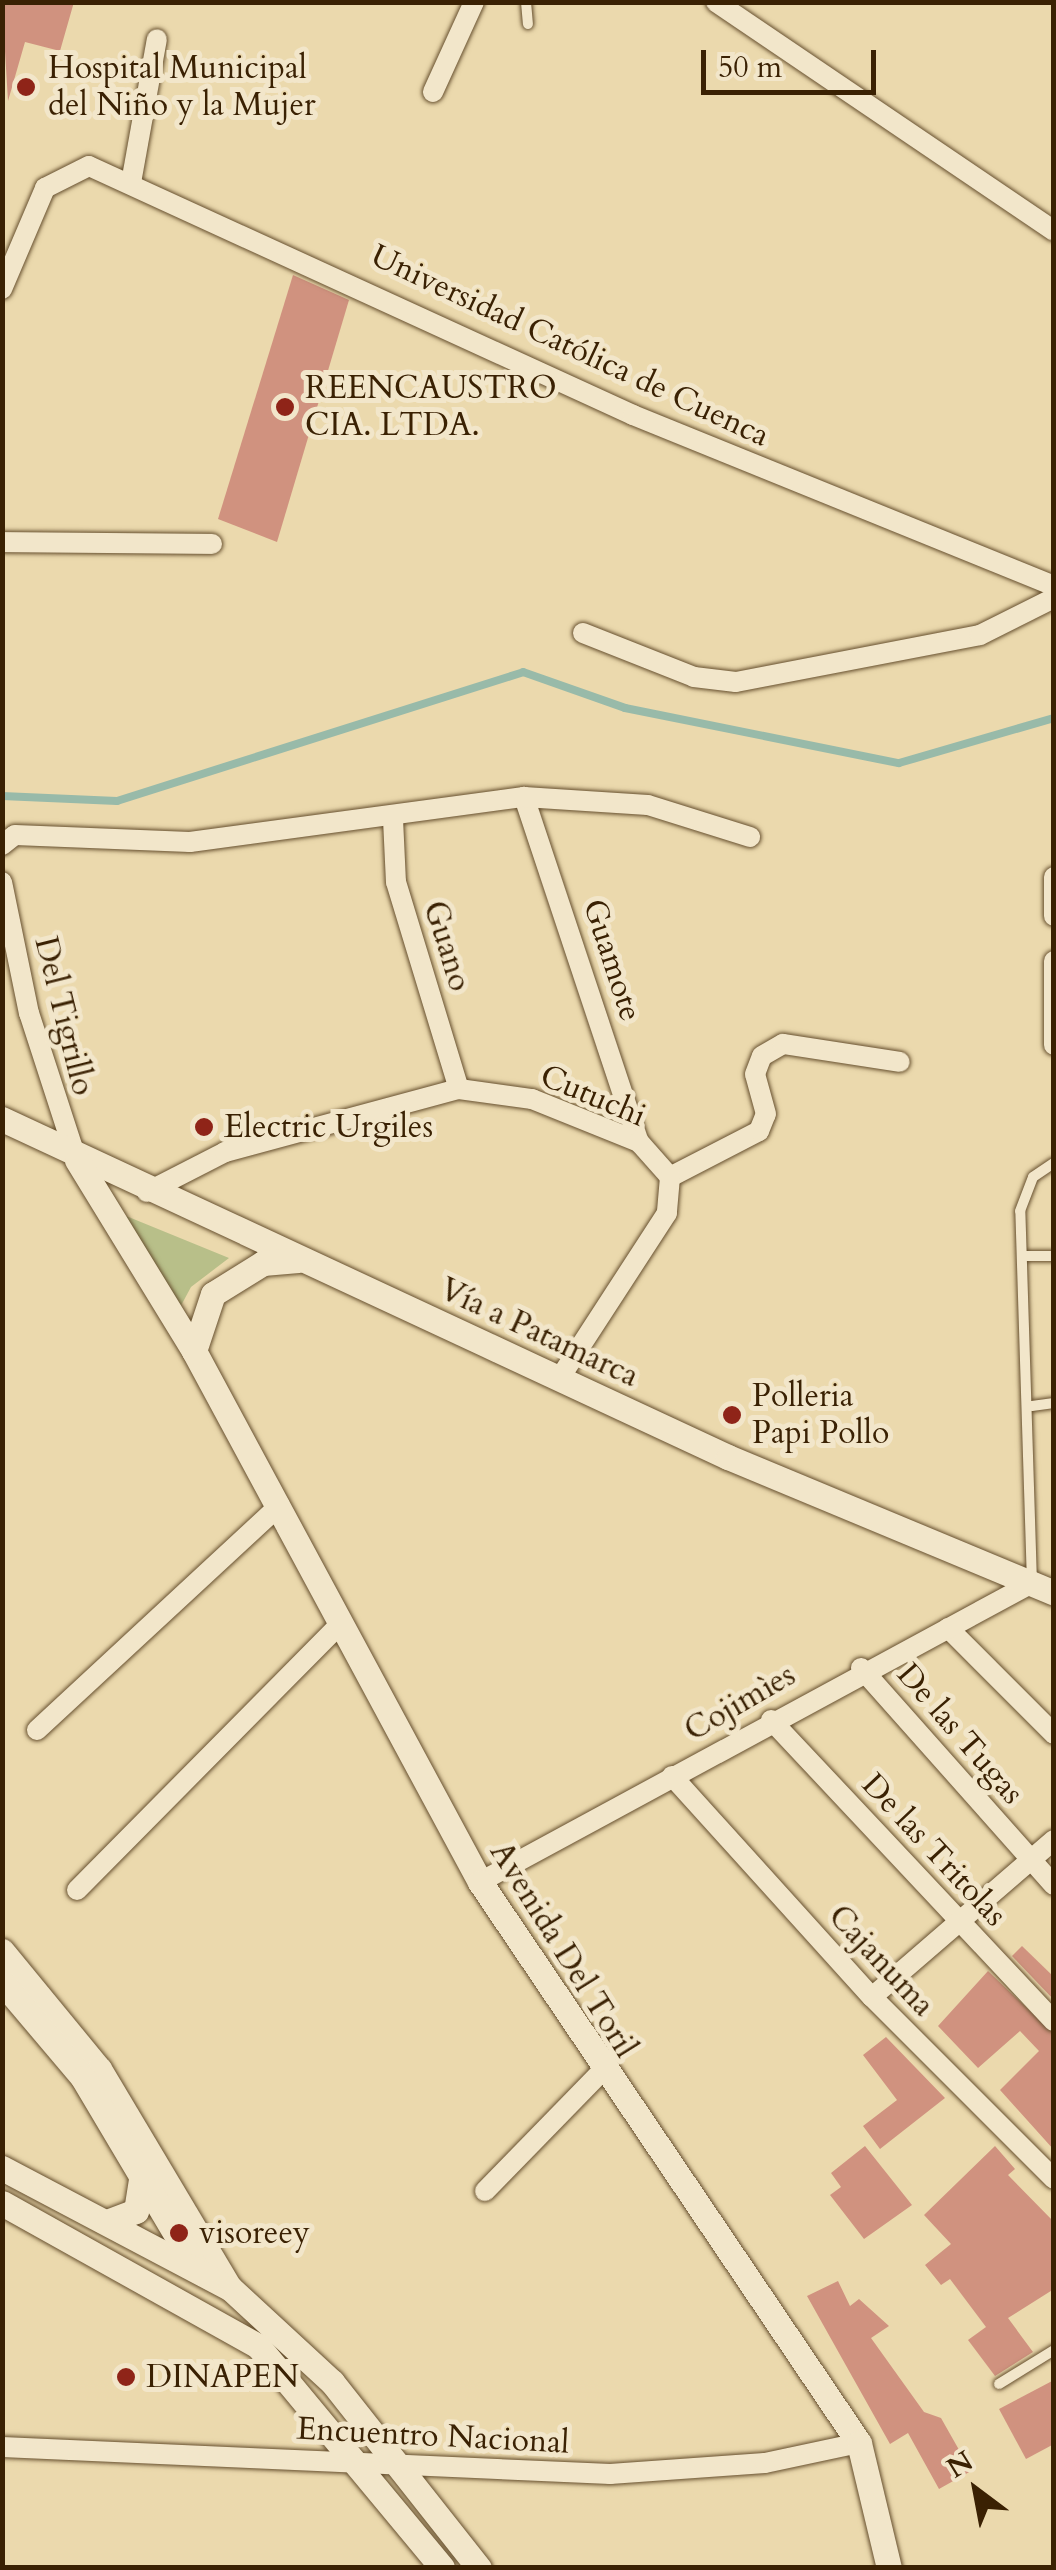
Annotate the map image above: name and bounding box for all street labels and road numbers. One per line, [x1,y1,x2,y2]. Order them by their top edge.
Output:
street label: Universidad Católica de Cuenca [365,237,775,455]
street label: Guamote [574,894,650,1026]
street label: Guano [415,896,479,996]
street label: Del Tigrillo [26,933,102,1099]
street label: Cutuchi [534,1057,652,1135]
street label: Vía a Patamarca [433,1270,645,1396]
street label: Cojimìes [678,1656,802,1750]
street label: De las Tugas [888,1656,1032,1812]
street label: De las Tritolas [854,1766,1014,1934]
street label: Avenida Del Toril [481,1835,645,2065]
street label: Cajanuma [820,1898,942,2024]
street label: Encuentro Nacional [296,2410,570,2462]

